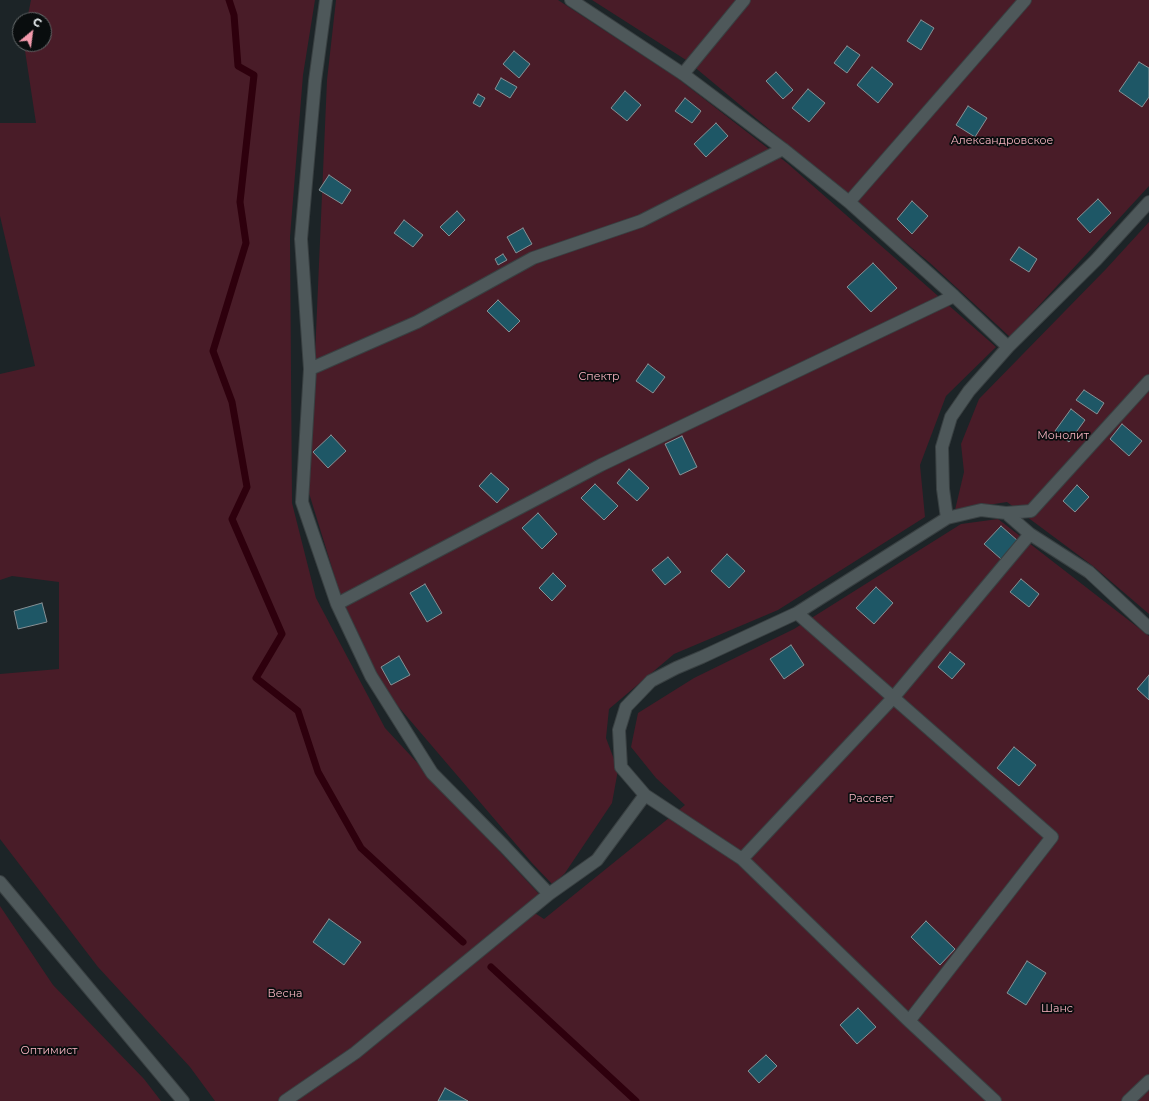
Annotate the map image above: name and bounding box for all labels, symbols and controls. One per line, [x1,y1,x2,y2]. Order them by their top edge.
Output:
north arrow [12,12,52,52]
text: С [30,14,44,30]
park label: Александровское [951,134,1053,148]
park label: Спектр [578,370,620,384]
park label: Монолит [1037,429,1089,443]
park label: Рассвет [849,792,893,806]
park label: Весна [267,987,303,1001]
park label: Шанс [1041,1002,1073,1016]
park label: Оптимист [20,1044,78,1058]

